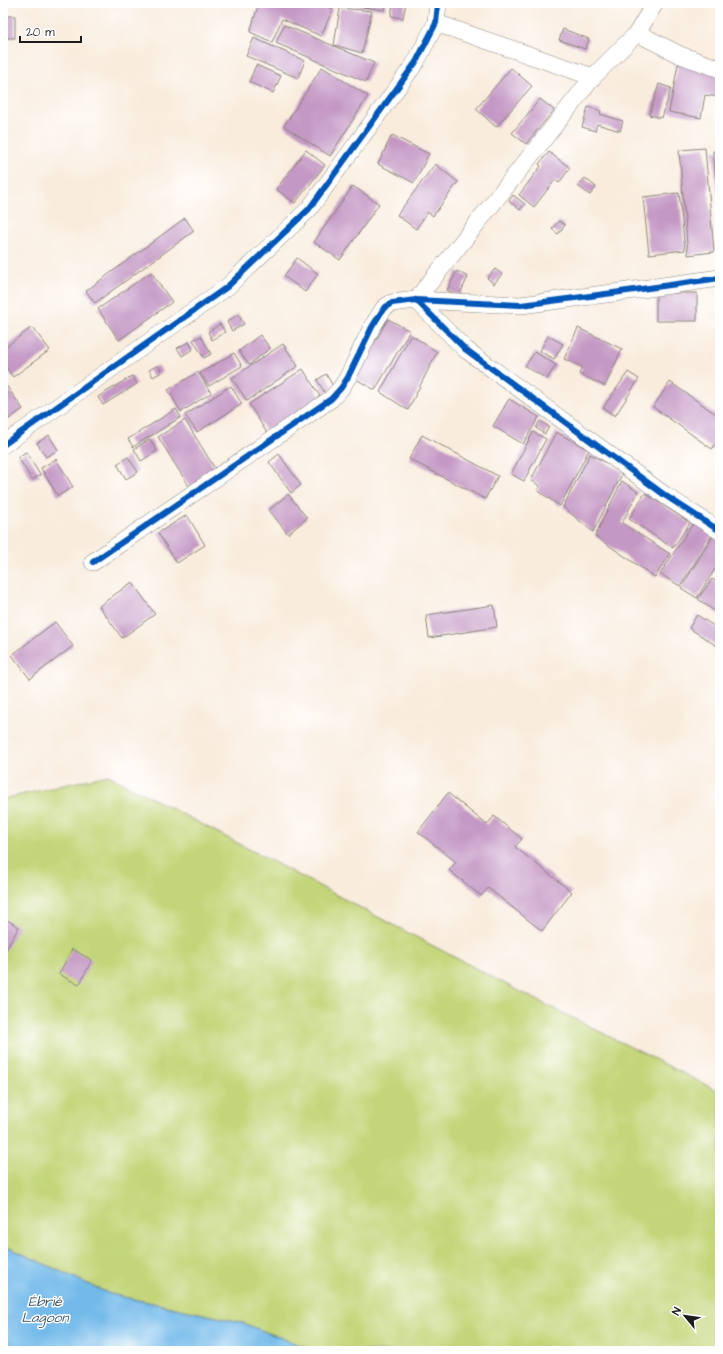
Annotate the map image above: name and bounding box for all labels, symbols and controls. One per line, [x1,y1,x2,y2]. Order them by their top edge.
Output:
scale bar [20,18,81,44]
text: 20 m [26,24,55,41]
water label: Ébrié Lagoon [22,1292,69,1328]
north arrow [665,1296,705,1336]
text: N [668,1305,685,1318]

